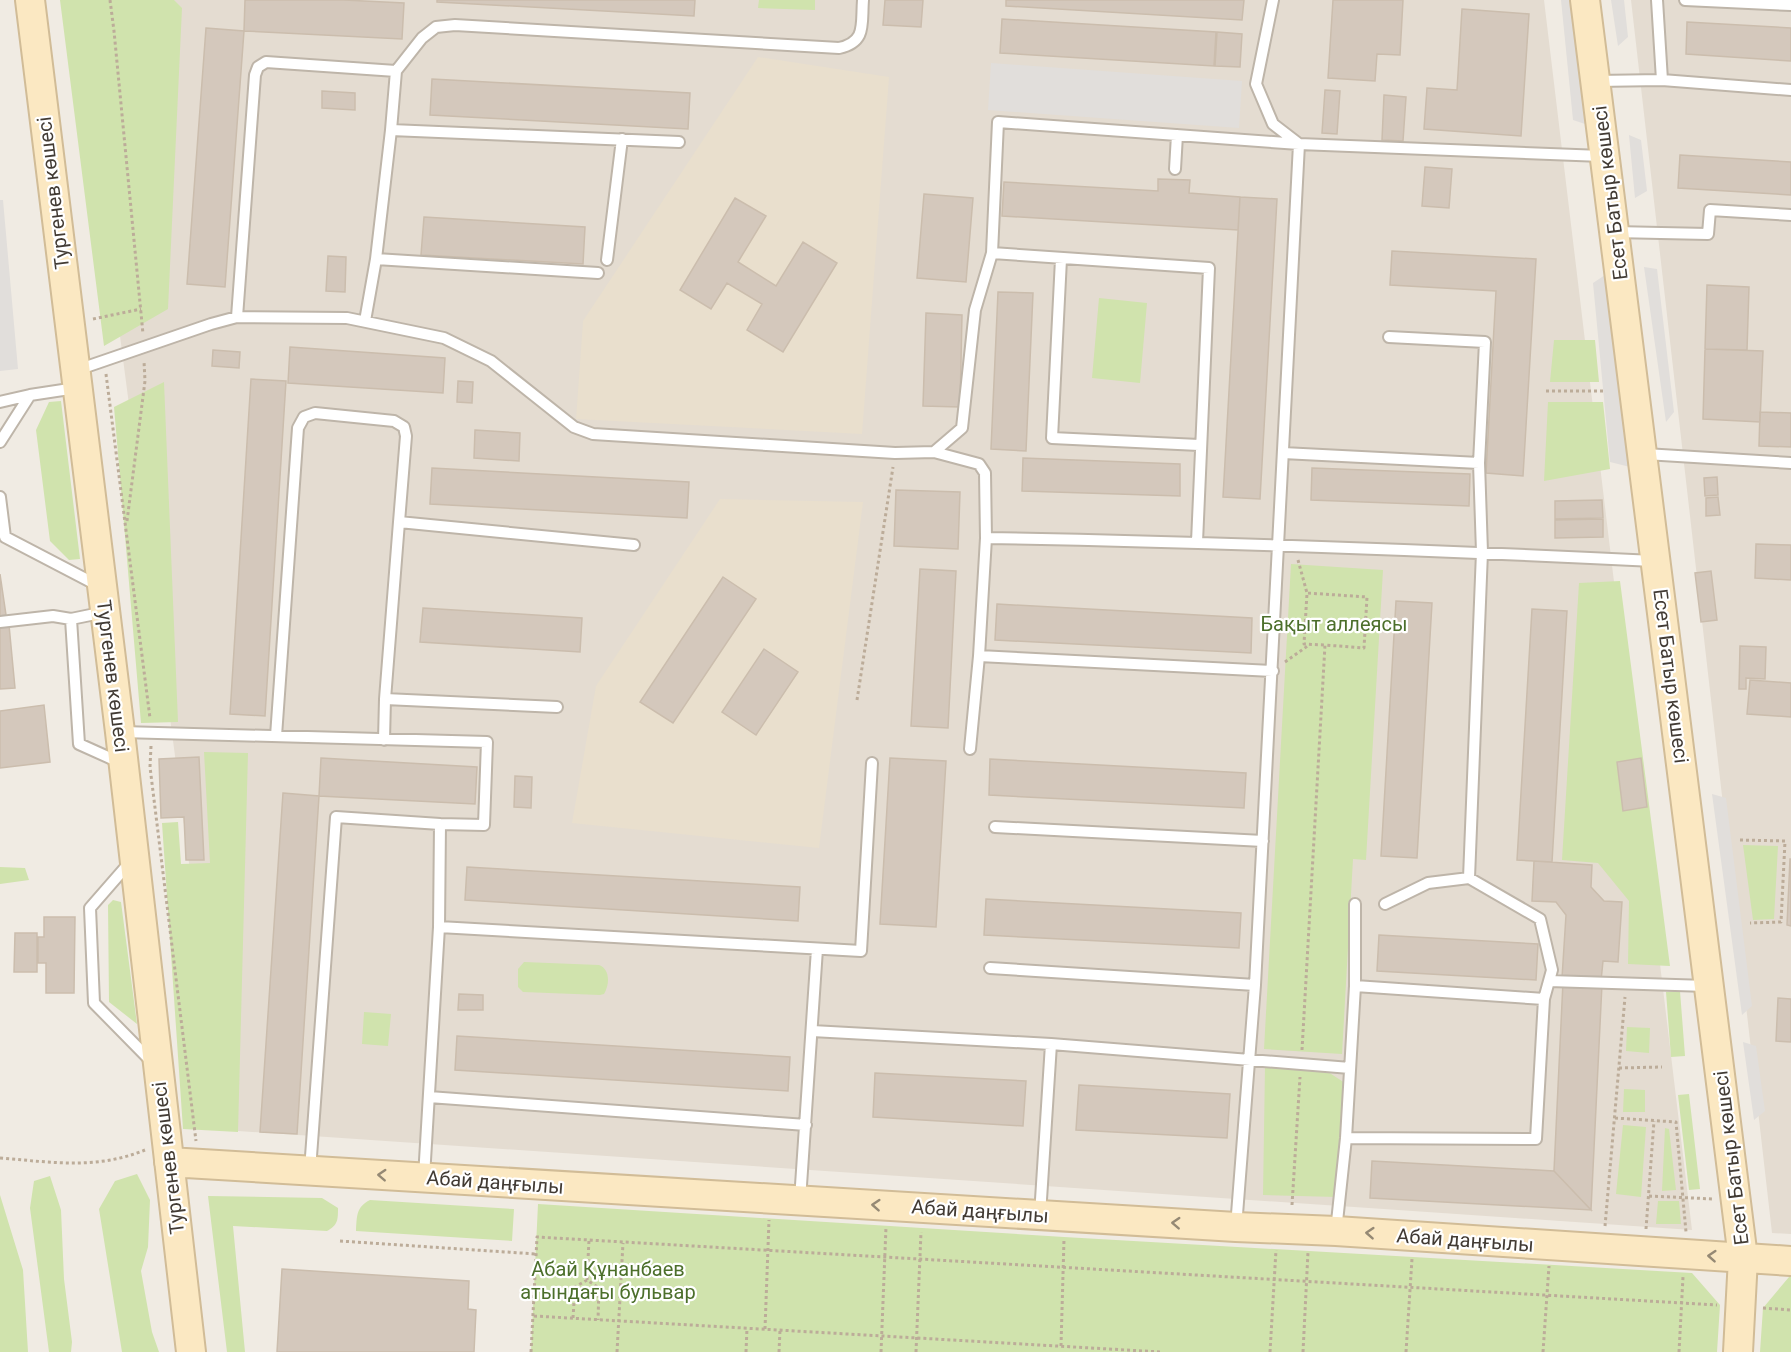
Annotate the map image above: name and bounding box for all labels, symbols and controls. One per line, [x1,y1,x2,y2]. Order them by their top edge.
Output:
street label: Есет Батыр көшесі [1587,104,1633,282]
street label: Тургенев көшесі [32,115,74,271]
street label: Есет Батыр көшесі [1648,587,1694,765]
street label: Тургенев көшесі [92,598,134,754]
park label: Бақыт аллеясы [1261,612,1407,636]
street label: Есет Батыр көшесі [1708,1069,1754,1247]
street label: Тургенев көшесі [147,1080,189,1236]
street label: Абай даңғылы [426,1165,564,1199]
one-way arrow [378,1169,387,1182]
street label: Абай даңғылы [911,1194,1049,1228]
one-way arrow [872,1199,881,1212]
one-way arrow [1171,1217,1180,1230]
street label: Абай даңғылы [1396,1223,1534,1257]
one-way arrow [1366,1227,1375,1240]
one-way arrow [1707,1250,1716,1263]
park label: Абай Құнанбаев атындағы бульвар [520,1257,696,1304]

